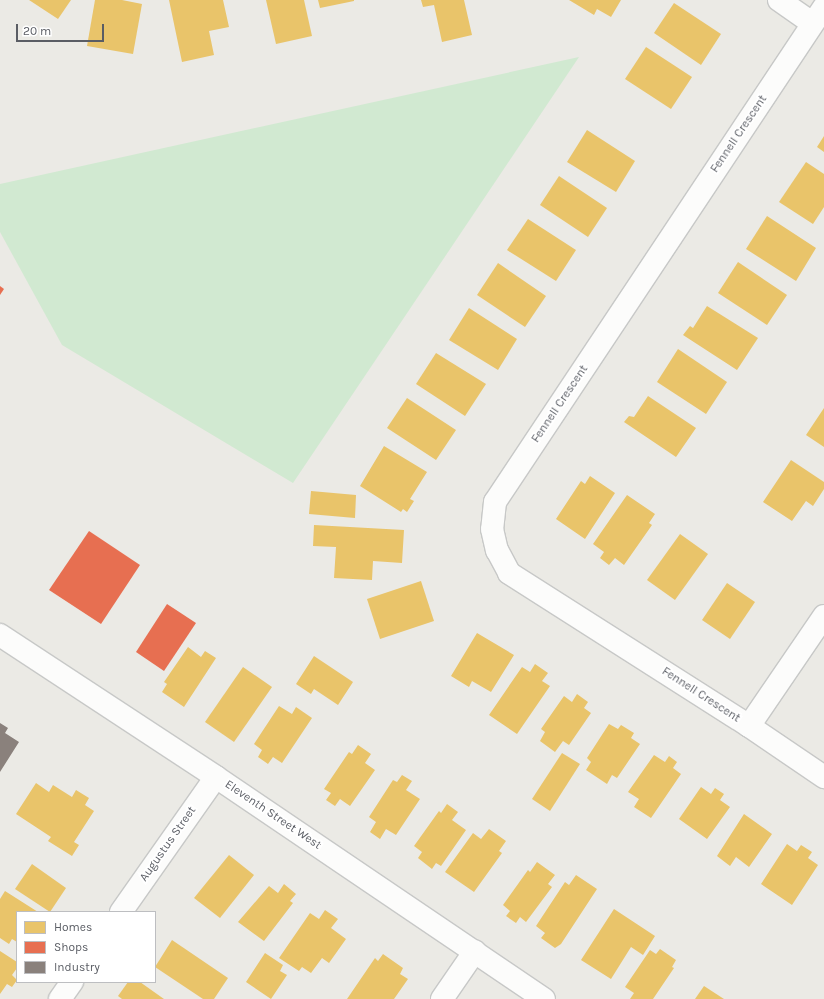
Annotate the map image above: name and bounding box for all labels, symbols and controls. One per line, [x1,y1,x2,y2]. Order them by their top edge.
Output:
scale bar [18,16,106,42]
text: 20 m [23,24,51,38]
street label: Fennell Crescent [708,92,770,176]
street label: Fennell Crescent [529,362,591,446]
street label: Fennell Crescent [659,664,743,726]
street label: Eleventh Street West [222,777,324,853]
street label: Augustus Street [137,804,199,884]
legend [16,911,156,983]
text: Homes [54,920,92,934]
text: Shops [54,940,88,954]
text: Industry [54,960,100,974]

